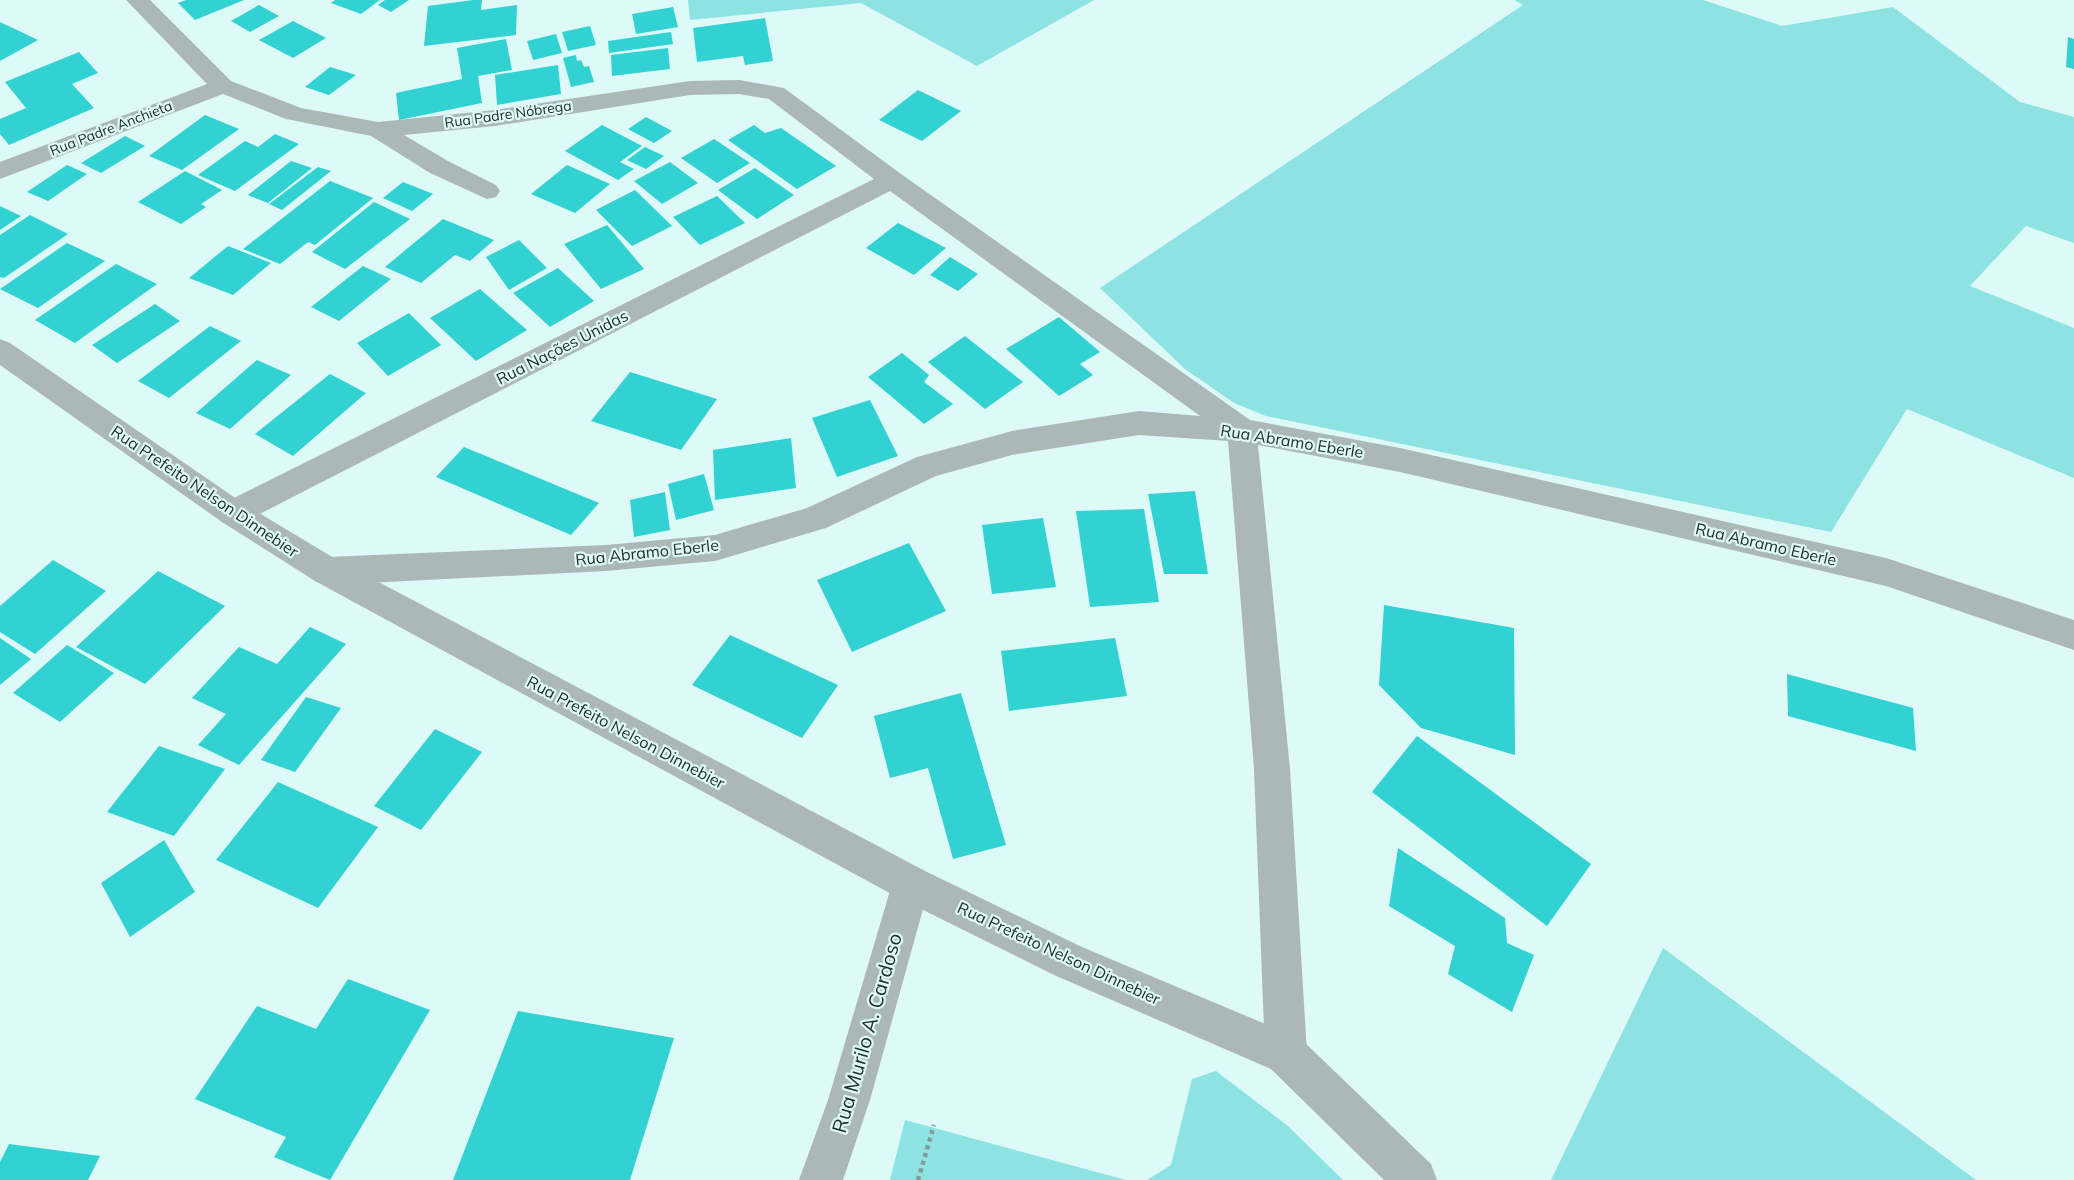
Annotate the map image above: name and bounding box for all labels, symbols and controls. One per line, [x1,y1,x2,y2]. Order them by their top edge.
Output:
street label: Rua Padre Anchieta [47,96,175,160]
street label: Rua Padre Nóbrega [443,96,573,132]
street label: Rua Nações Unidas [493,305,631,389]
street label: Rua Abramo Eberle [1219,420,1365,462]
street label: Rua Prefeito Nelson Dinnebier [108,421,303,561]
street label: Rua Abramo Eberle [1694,518,1838,570]
street label: Rua Abramo Eberle [574,535,720,569]
street label: Rua Prefeito Nelson Dinnebier [524,671,729,793]
street label: Rua Prefeito Nelson Dinnebier [954,897,1164,1009]
street label: Rua Murilo A. Cardoso [826,930,907,1136]

